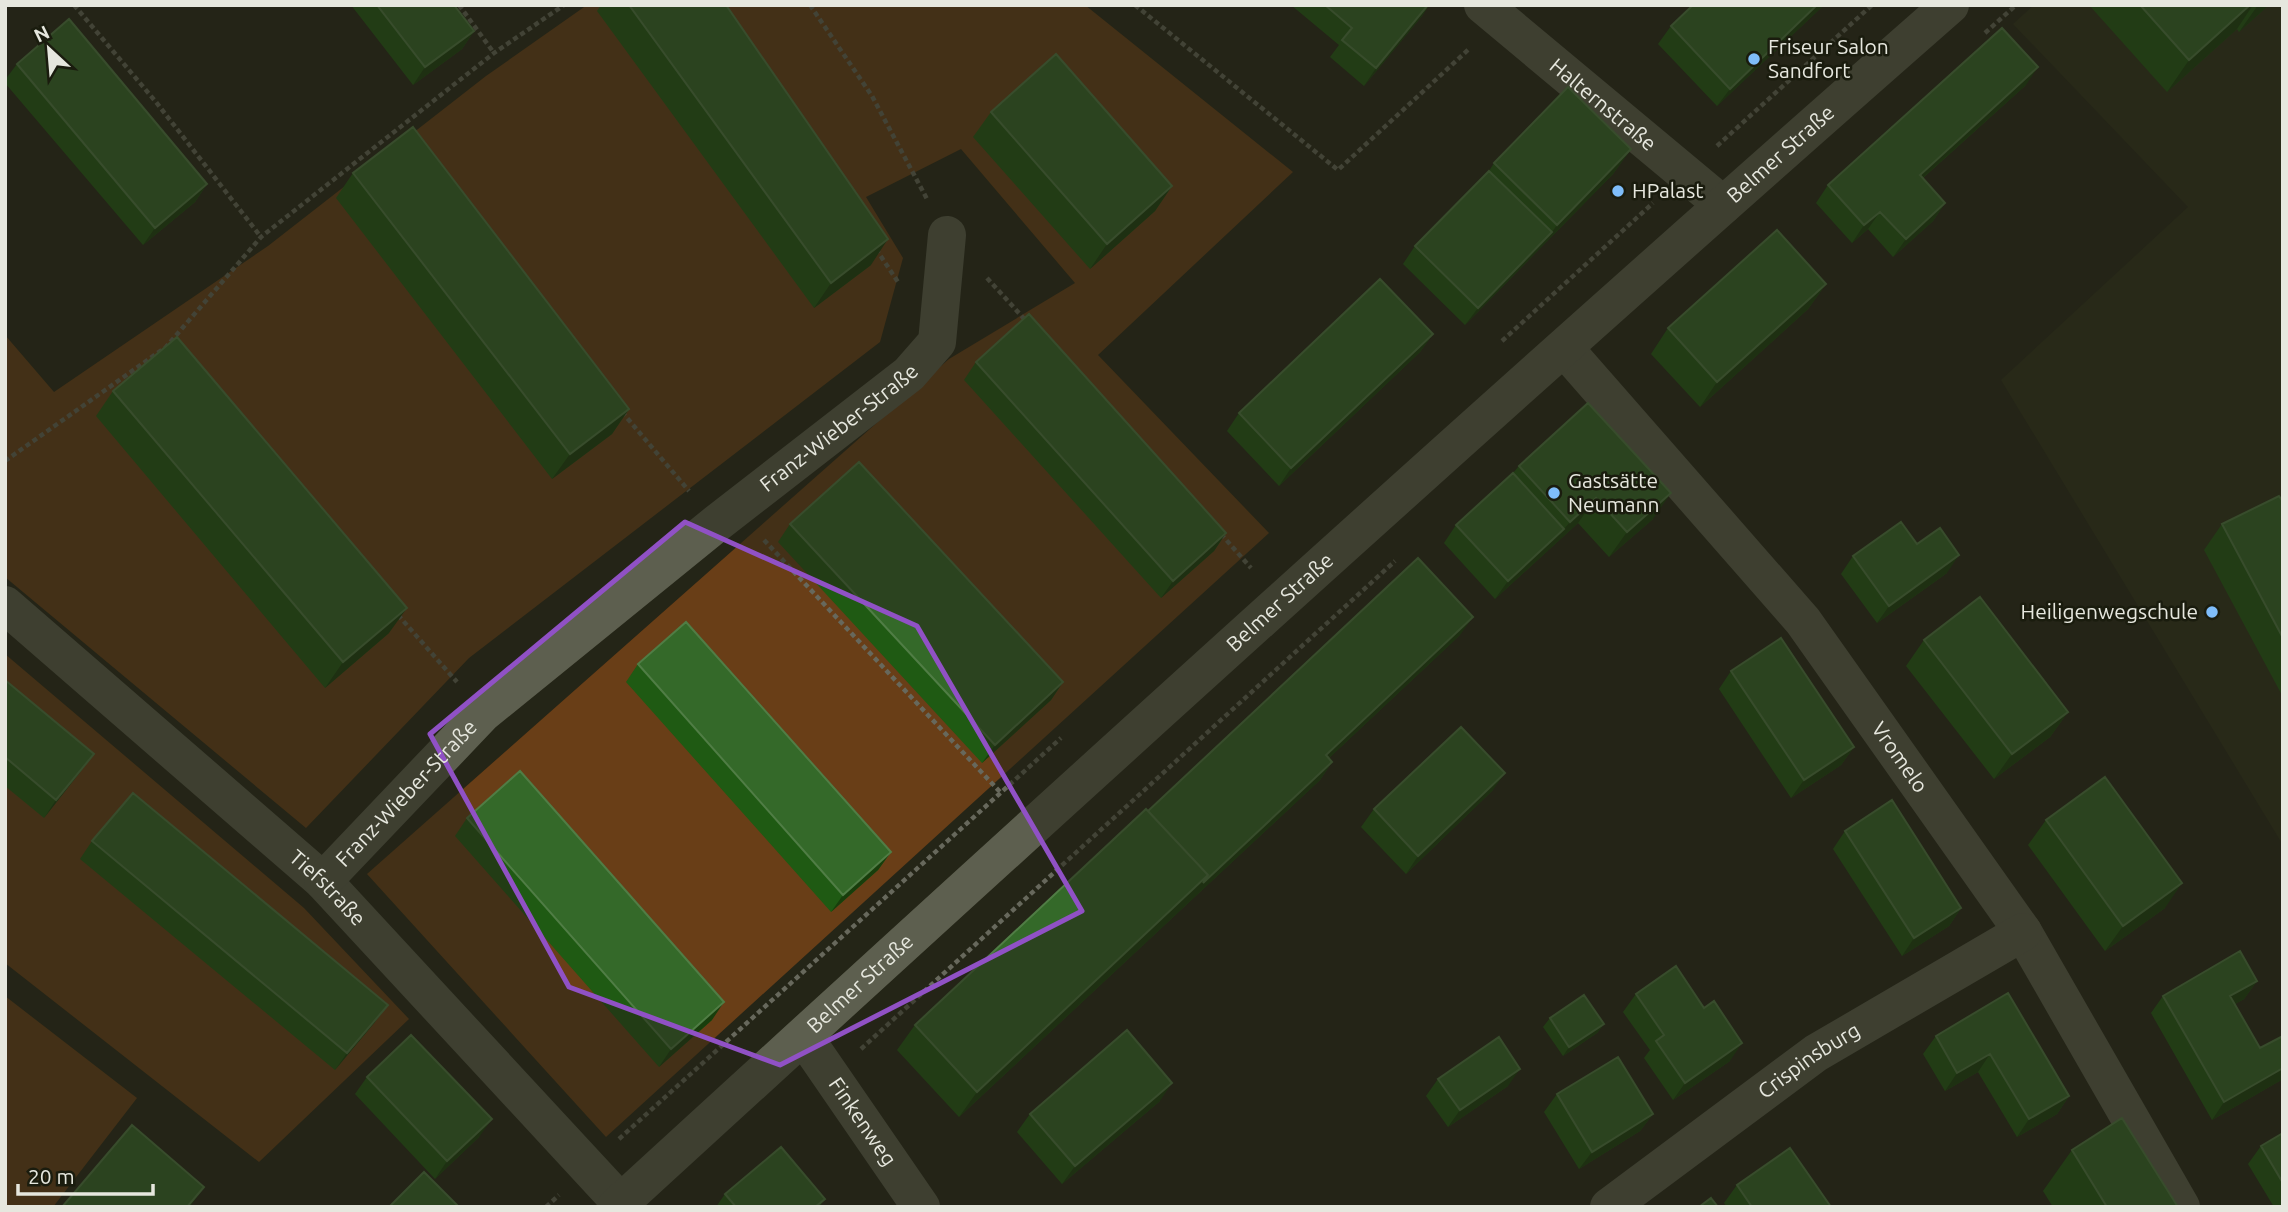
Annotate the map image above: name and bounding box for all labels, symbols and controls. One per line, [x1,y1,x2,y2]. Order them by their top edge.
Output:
north arrow [14,14,84,84]
text: N [30,21,53,47]
place label: Friseur Salon Sandfort [1768,34,1889,82]
marker: Friseur Salon Sandfort [1746,51,1762,67]
street label: Halternstraße [1545,53,1662,155]
street label: Belmer Straße [1721,100,1839,207]
place label: HPalast [1632,178,1704,202]
marker: HPalast [1610,183,1626,199]
street label: Franz-Wieber-Straße [755,359,923,496]
place label: Gastsätte Neumann [1568,468,1659,516]
marker: Gastsätte Neumann [1546,485,1562,501]
street label: Belmer Straße [1221,547,1337,656]
place label: Heiligenwegschule [2021,599,2198,623]
marker: Heiligenwegschule [2204,604,2220,620]
street label: Franz-Wieber-Straße [330,714,481,871]
street label: Vromelo [1867,717,1933,797]
street label: Tiefstraße [285,845,371,930]
street label: Belmer Straße [802,928,918,1037]
street label: Crispinsburg [1753,1017,1864,1103]
street label: Finkenweg [824,1072,902,1170]
scale bar [18,1152,152,1196]
text: 20 m [28,1164,75,1188]

